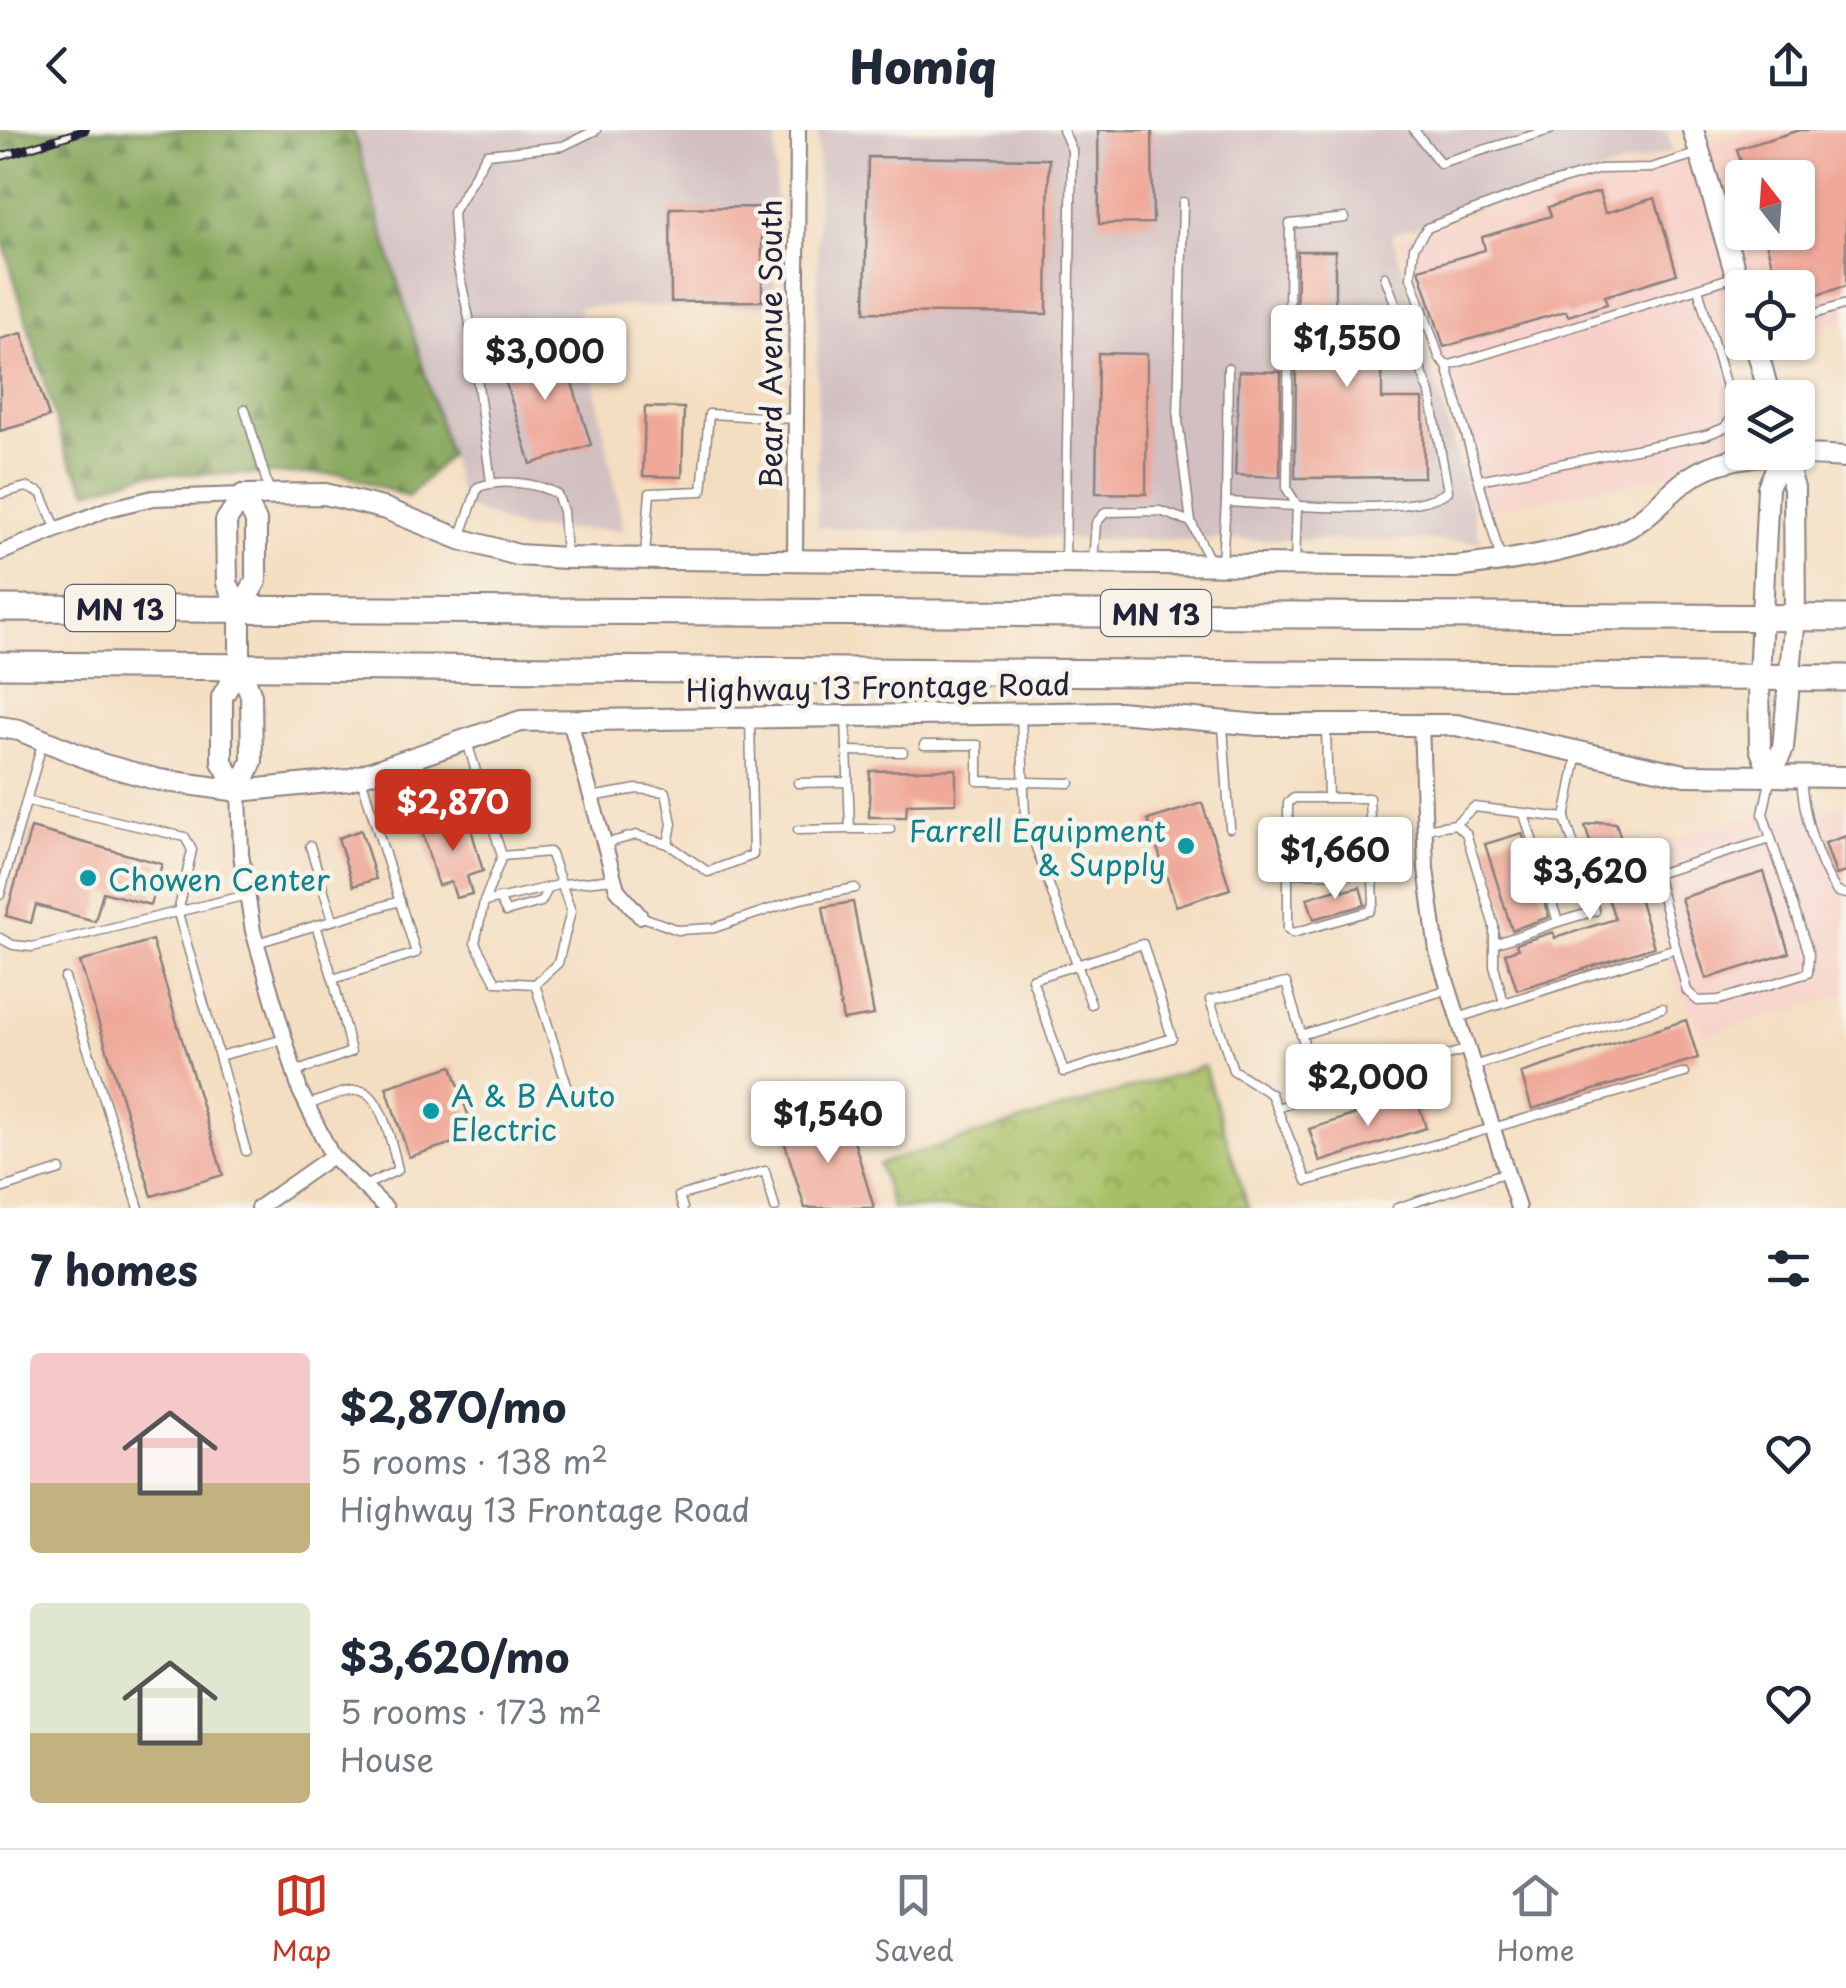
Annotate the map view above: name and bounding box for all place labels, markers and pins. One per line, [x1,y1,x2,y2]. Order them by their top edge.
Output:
pin: $1,550 [1266,305,1428,390]
pin: $3,000 [464,318,626,403]
pin: $2,870 [372,769,534,854]
place label: Farrell Equipment & Supply [909,807,1166,886]
pin: $1,660 [1254,817,1416,902]
marker: Farrell Equipment & Supply [1175,835,1197,857]
pin: $3,620 [1509,838,1671,923]
place label: Chowen Center [108,856,330,901]
marker: Chowen Center [77,867,99,889]
pin: $2,000 [1287,1044,1449,1129]
place label: A & B Auto Electric [451,1072,616,1151]
pin: $1,540 [747,1081,909,1166]
marker: A & B Auto Electric [420,1100,442,1122]

